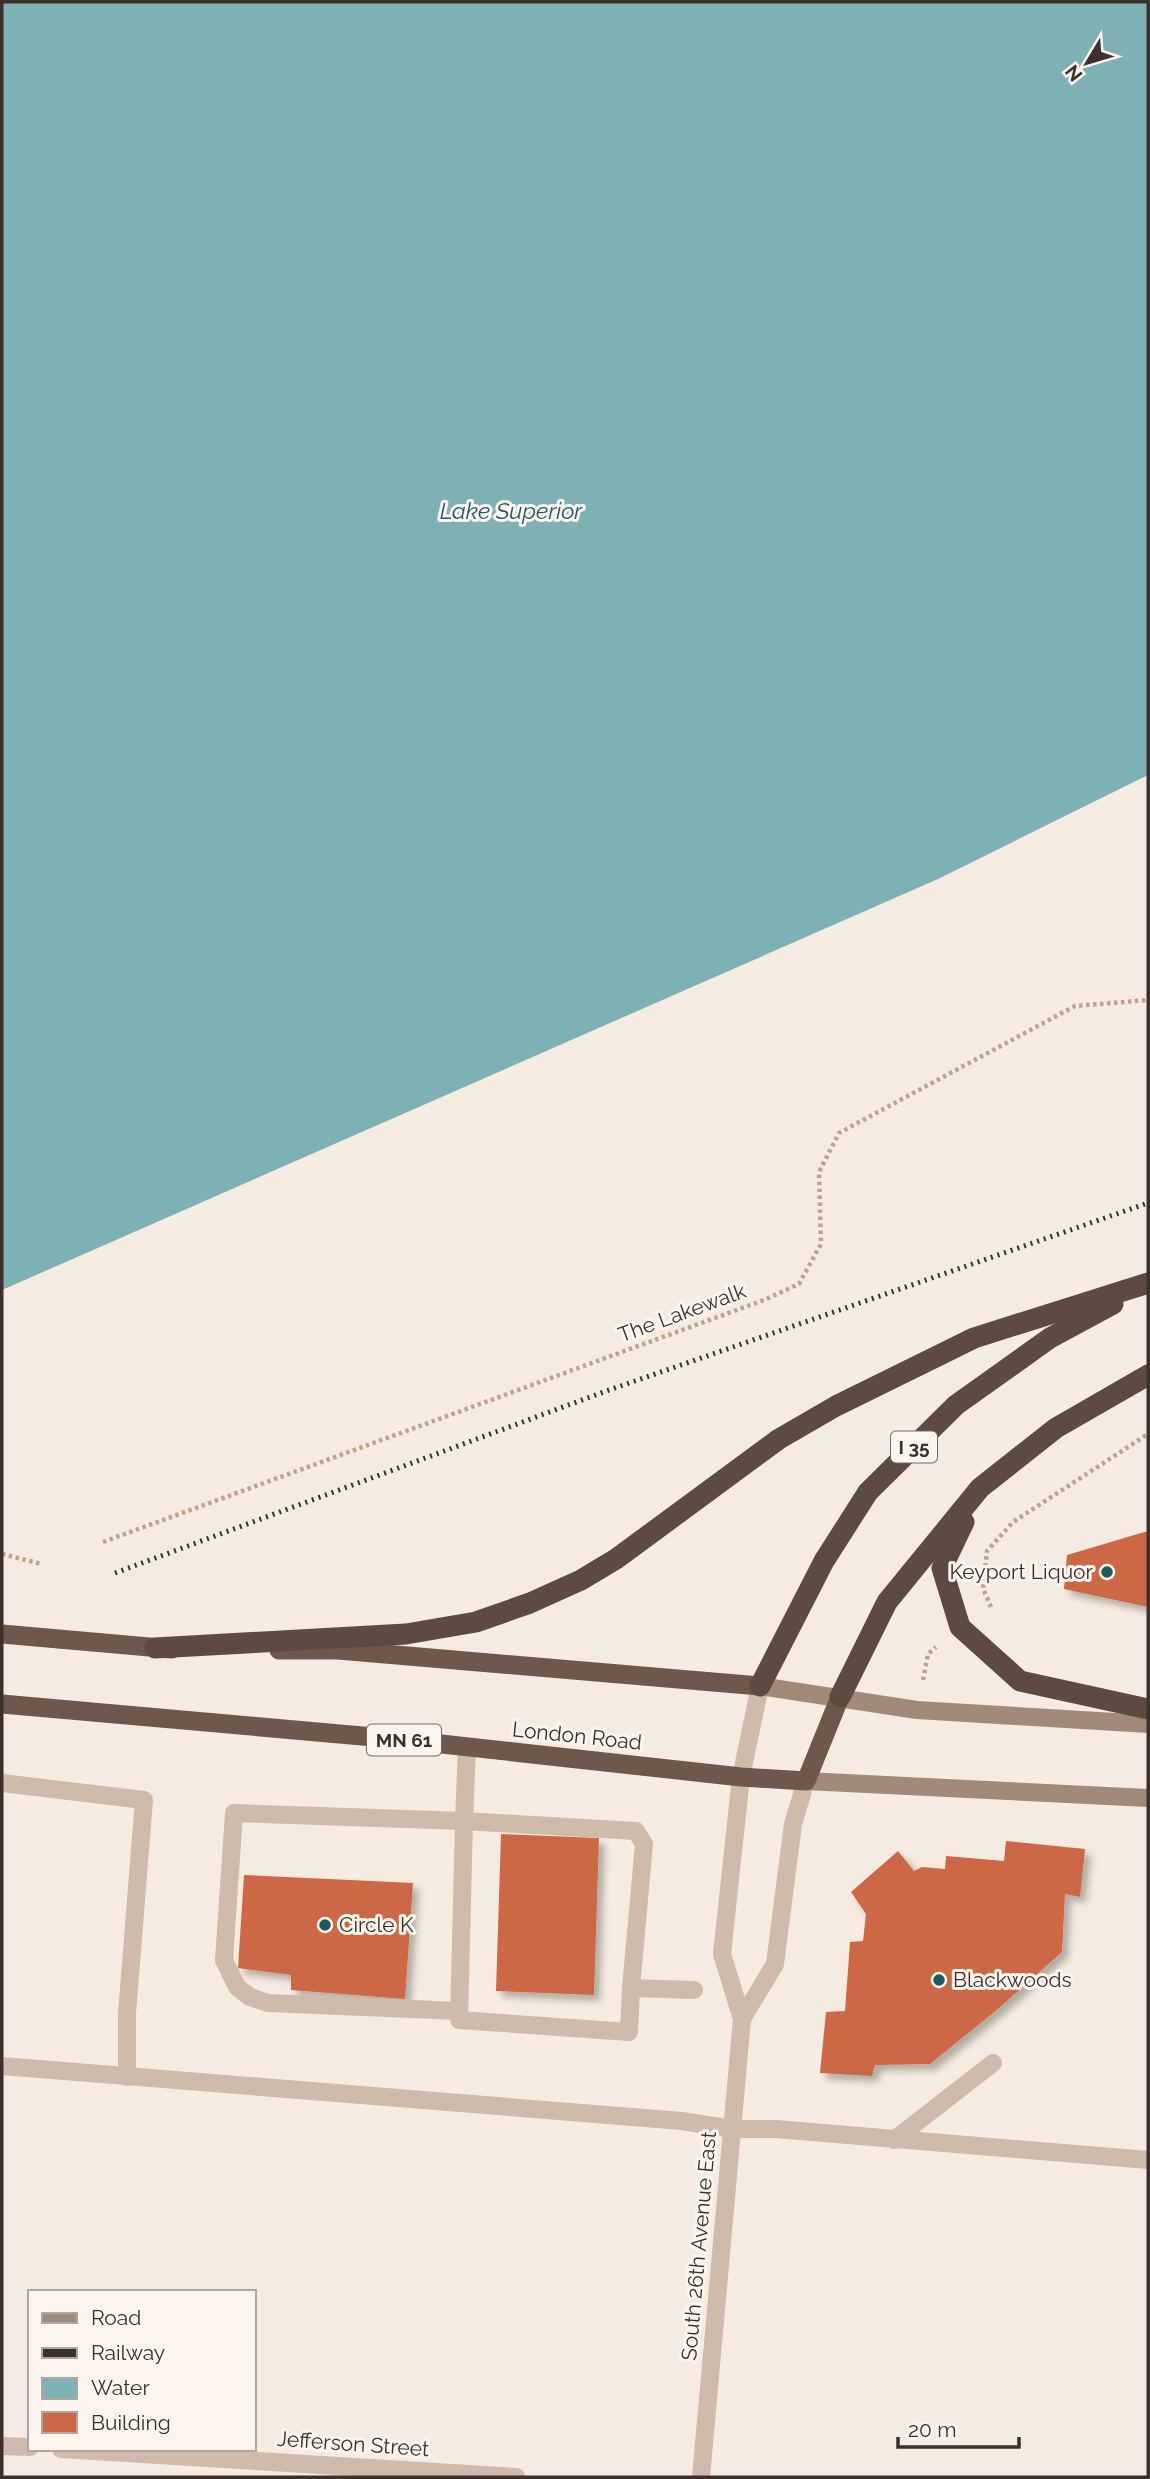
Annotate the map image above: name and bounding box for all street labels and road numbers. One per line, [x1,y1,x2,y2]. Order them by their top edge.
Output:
street label: The Lakewalk [615,1278,749,1347]
road number: I 35 [891,1432,937,1462]
street label: London Road [511,1716,643,1755]
road number: MN 61 [367,1724,441,1756]
street label: South 26th Avenue East [676,2130,721,2362]
street label: Jefferson Street [276,2426,430,2461]

